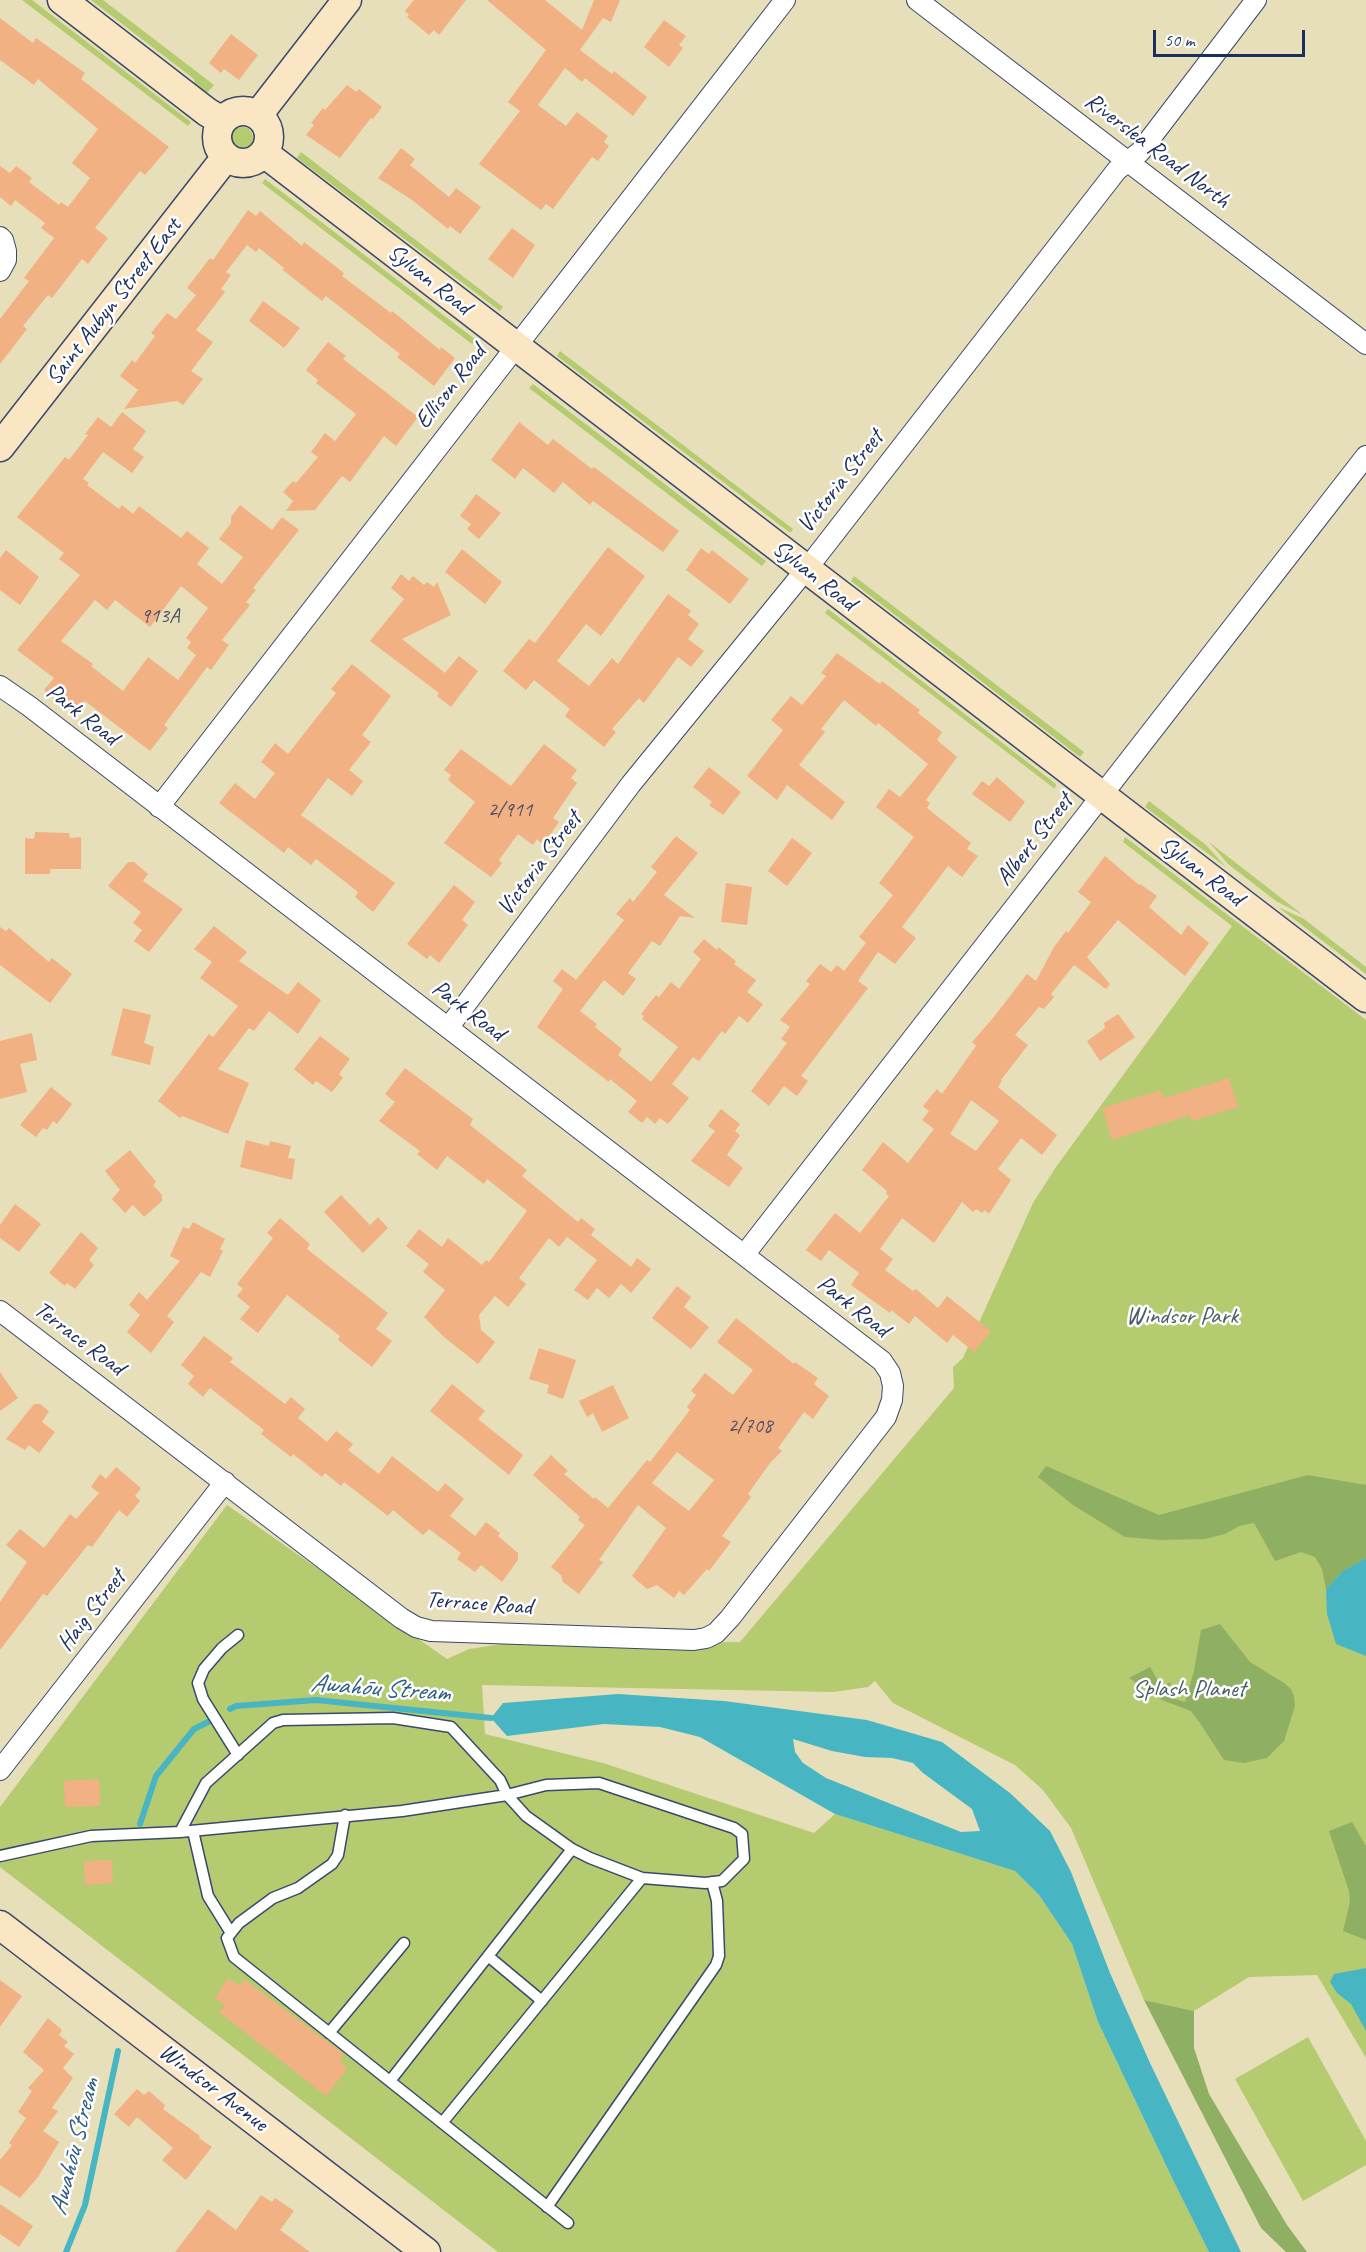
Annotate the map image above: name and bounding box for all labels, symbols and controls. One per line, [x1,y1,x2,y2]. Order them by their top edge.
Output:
scale bar [1156,18,1308,56]
text: 50 m [1164,29,1195,51]
street label: Riverslea Road North [1079,87,1235,215]
street label: Saint Aubyn Street East [40,213,188,391]
street label: Sylvan Road [381,238,477,322]
street label: Ellison Road [409,339,493,435]
street label: Victoria Street [792,425,890,539]
street label: Sylvan Road [766,534,862,618]
house number: 913A [141,603,179,629]
street label: Park Road [40,678,124,752]
street label: Albert Street [990,788,1080,892]
house number: 2/911 [488,797,532,823]
street label: Victoria Street [492,806,588,922]
street label: Sylvan Road [1153,831,1249,913]
street label: Park Road [426,974,510,1048]
street label: Park Road [811,1270,895,1344]
street label: Terrace Road [28,1296,130,1382]
park label: Windsor Park [1126,1303,1238,1331]
house number: 2/708 [728,1413,772,1439]
street label: Haig Street [51,1565,133,1657]
street label: Terrace Road [425,1586,533,1622]
water label: Awahōu Stream [309,1669,451,1709]
park label: Splash Planet [1133,1676,1245,1704]
street label: Windsor Avenue [153,2038,273,2138]
water label: Awahōu Stream [43,2076,107,2218]

